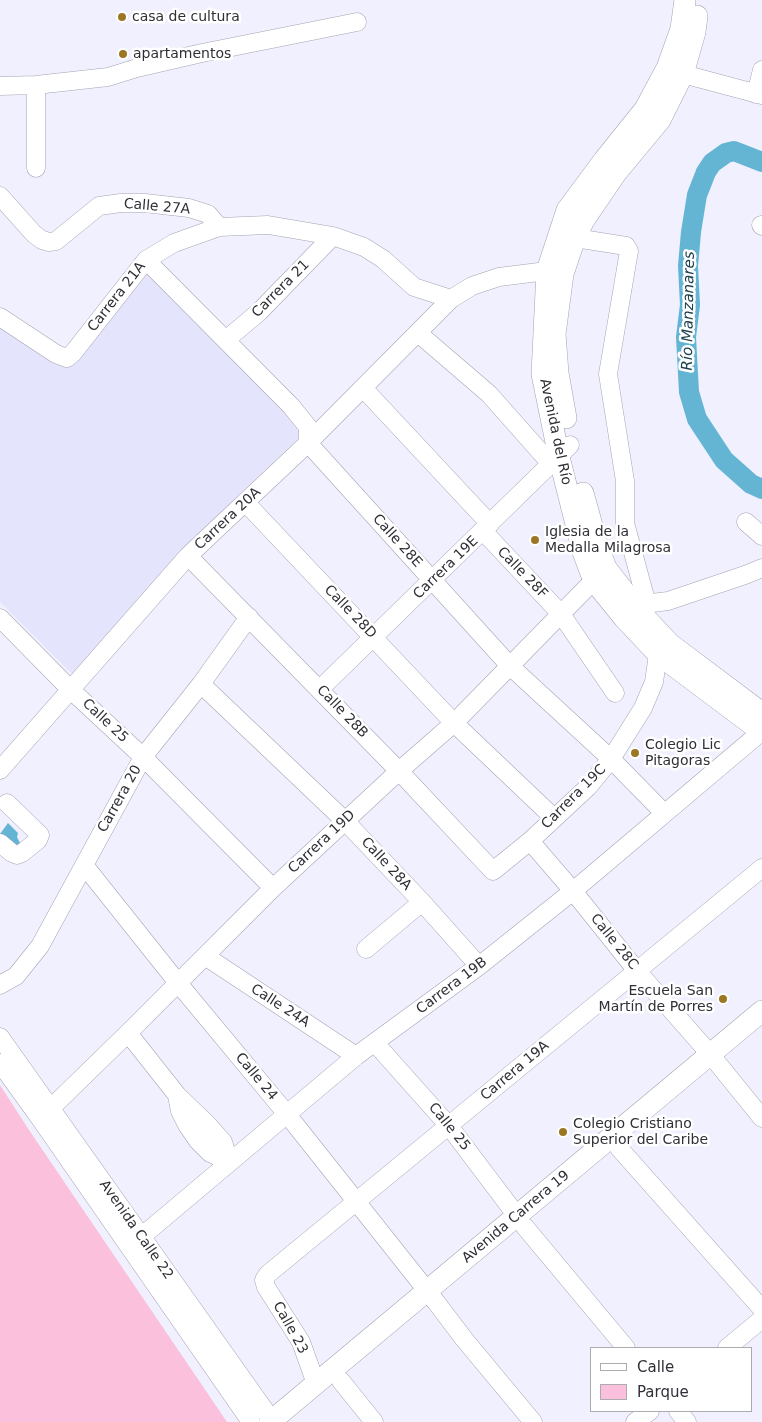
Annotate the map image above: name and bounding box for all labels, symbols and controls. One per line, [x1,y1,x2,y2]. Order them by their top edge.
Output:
place label: casa de cultura [132,9,240,25]
marker: casa de cultura [116,11,128,23]
place label: apartamentos [133,46,231,62]
marker: apartamentos [117,48,129,60]
street label: Calle 27A [123,196,191,218]
water label: Río Manzanares [679,251,699,371]
street label: Carrera 21 [249,257,313,321]
street label: Carrera 21A [84,259,150,335]
street label: Avenida del Río [536,377,574,487]
street label: Carrera 20A [192,484,264,554]
street label: Calle 28E [369,511,425,571]
place label: Iglesia de la Medalla Milagrosa [545,524,671,556]
street label: Carrera 19E [410,533,482,603]
marker: Iglesia de la Medalla Milagrosa [529,534,541,546]
street label: Calle 28F [493,544,551,602]
street label: Calle 28D [320,582,380,642]
street label: Calle 28B [313,682,371,742]
street label: Calle 25 [78,695,132,747]
place label: Colegio Lic Pitagoras [645,737,721,770]
marker: Colegio Lic Pitagoras [629,747,641,759]
street label: Carrera 19C [538,761,610,833]
street label: Carrera 20 [95,762,145,836]
street label: Carrera 19D [285,807,359,877]
street label: Calle 28A [357,834,415,894]
street label: Calle 28C [586,911,642,973]
street label: Carrera 19B [413,954,491,1018]
street label: Calle 24A [248,981,312,1031]
place label: Escuela San Martín de Porres [599,983,713,1016]
marker: Escuela San Martín de Porres [717,993,729,1005]
street label: Carrera 19A [477,1038,553,1104]
street label: Calle 24 [231,1050,281,1104]
street label: Calle 25 [425,1100,473,1154]
place label: Colegio Cristiano Superior del Caribe [573,1116,708,1148]
marker: Colegio Cristiano Superior del Caribe [557,1126,569,1138]
street label: Avenida Carrera 19 [459,1167,573,1267]
street label: Avenida Calle 22 [95,1177,177,1283]
street label: Calle 23 [269,1299,311,1357]
legend [590,1347,752,1412]
text: Calle [637,1358,674,1376]
text: Parque [637,1383,689,1401]

